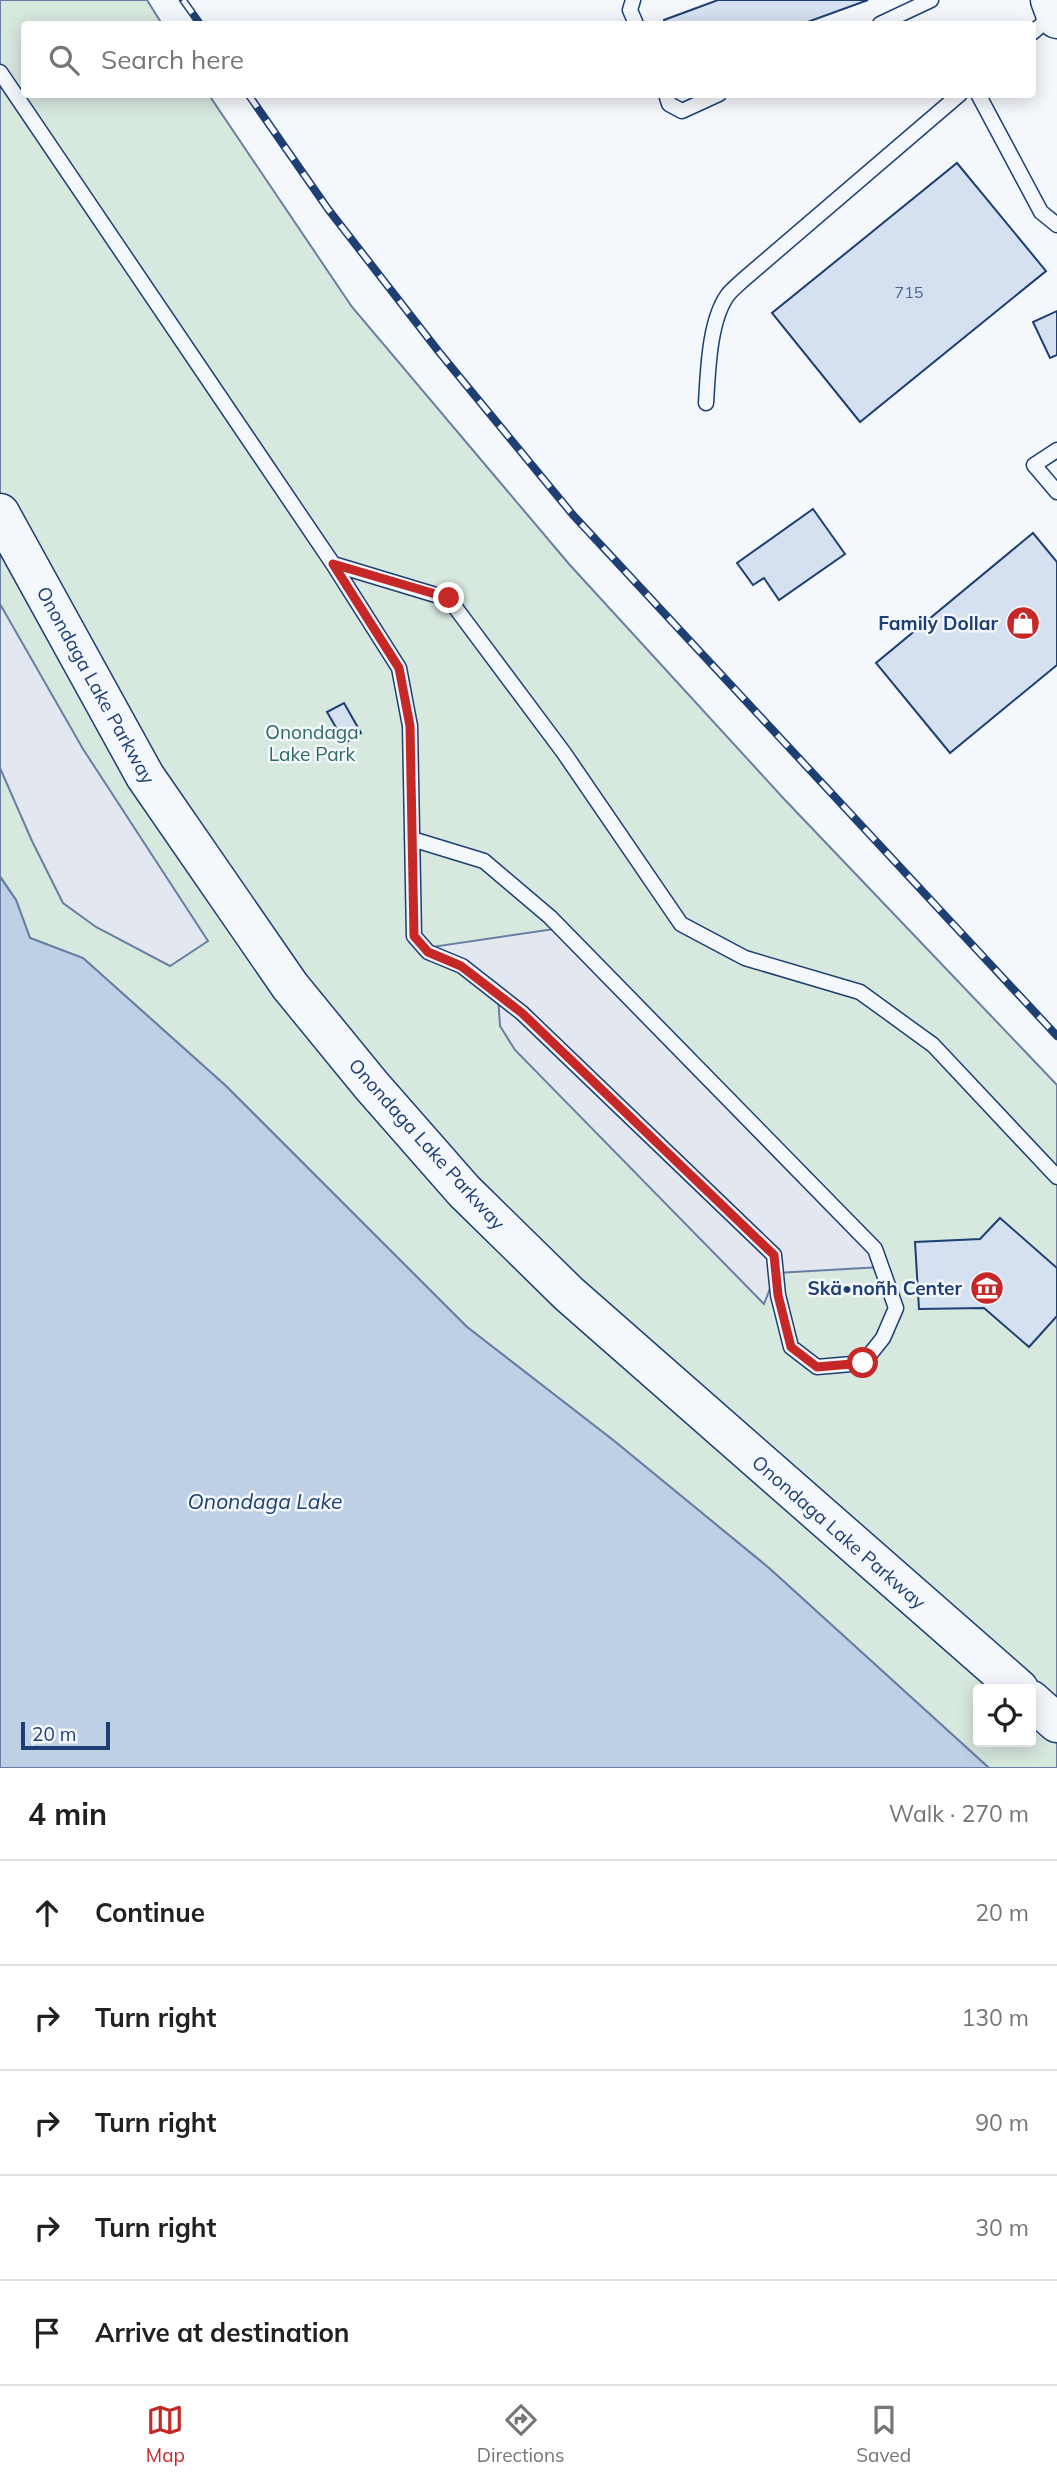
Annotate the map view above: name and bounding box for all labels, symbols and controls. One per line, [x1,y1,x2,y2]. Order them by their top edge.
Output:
search box [21,21,1036,98]
icon: search [45,41,83,79]
text: Search here [101,43,244,76]
house number: 715 [895,282,923,302]
street label: Onondaga Lake Parkway [32,582,160,788]
route end [433,582,464,613]
shop icon: Family Dollar [1004,604,1042,642]
place label: Family Dollar [878,611,999,635]
park label: Onondaga Lake Park [265,720,359,766]
street label: Onondaga Lake Parkway [344,1053,510,1235]
museum icon: Skä•noñh Center [968,1269,1006,1307]
place label: Skä•noñh Center [807,1276,963,1300]
route start [847,1347,878,1378]
street label: Onondaga Lake Parkway [747,1450,931,1614]
water label: Onondaga Lake [188,1488,342,1514]
map controls [973,1684,1036,1747]
button: locate [973,1684,1036,1747]
scale bar [21,1719,110,1751]
text: 20 m [32,1722,76,1746]
text: 4 min [28,1795,107,1833]
text: Walk · 270 m [889,1799,1029,1828]
icon: ahead [28,1894,66,1932]
text: Continue [95,1896,205,1929]
text: 20 m [975,1898,1029,1927]
icon: right [28,1999,66,2037]
text: Turn right [95,2001,216,2034]
text: 130 m [961,2003,1029,2032]
icon: right [28,2104,66,2142]
text: Turn right [95,2106,216,2139]
text: 90 m [975,2108,1029,2137]
icon: right [28,2209,66,2247]
text: Turn right [95,2211,216,2244]
text: 30 m [975,2213,1029,2242]
icon: arrive [28,2314,66,2352]
text: Arrive at destination [95,2316,350,2349]
tab: Map [146,2401,185,2467]
tab: Directions [477,2401,565,2467]
tab: Saved [856,2401,911,2467]

